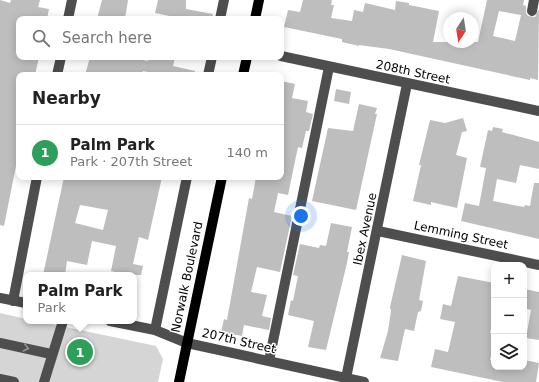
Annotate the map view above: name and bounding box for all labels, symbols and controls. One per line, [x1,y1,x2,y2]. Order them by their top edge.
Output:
north arrow [443,12,479,48]
search box [16,16,284,60]
icon: search [30,27,52,49]
text: Search here [62,29,152,47]
street label: 208th Street [375,57,452,87]
text: Nearby [32,88,101,108]
text: Palm Park [70,136,155,154]
text: 1 [40,145,50,160]
text: 140 m [226,145,268,160]
text: Park · 207th Street [70,154,192,169]
street label: Ibex Avenue [350,191,380,267]
your location [291,206,311,226]
street label: Lemming Street [413,218,510,252]
street label: Norwalk Boulevard [168,220,206,334]
map controls [491,262,527,370]
button: + [491,262,527,298]
popup [23,272,137,324]
text: Palm Park [38,282,122,300]
button: − [491,298,527,334]
text: Park [38,300,66,315]
street label: 207th Street [201,326,278,356]
button: layers [491,334,527,370]
pin: 1 [67,337,93,367]
one-way arrow [23,344,29,352]

